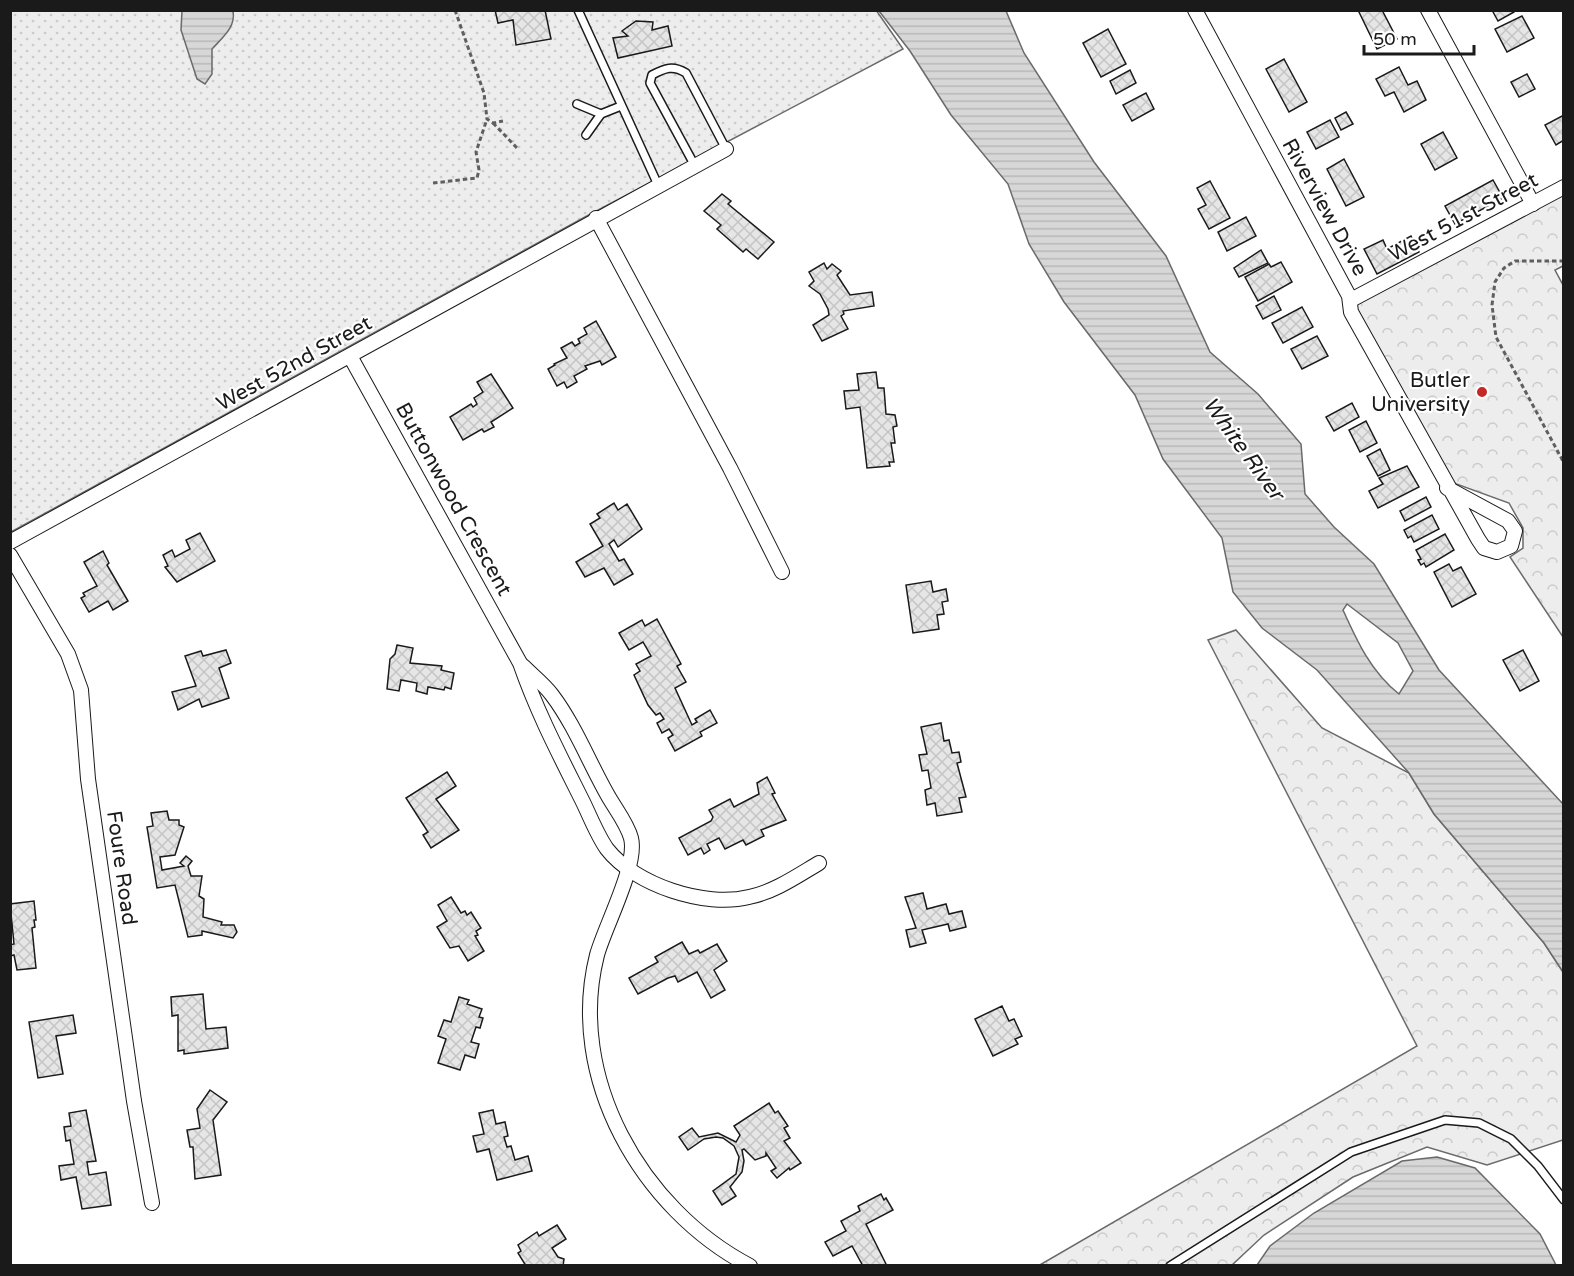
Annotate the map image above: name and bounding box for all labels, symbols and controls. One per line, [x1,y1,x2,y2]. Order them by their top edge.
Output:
scale bar [1364,18,1474,56]
text: 50 m [1373,28,1417,50]
street label: Riverview Drive [1277,134,1373,280]
street label: West 51st Street [1384,168,1542,267]
street label: West 52nd Street [212,310,376,416]
place label: Butler University [1371,368,1470,417]
marker: Butler University [1475,385,1489,399]
water label: White River [1197,392,1291,507]
street label: Buttonwood Crescent [390,398,517,600]
street label: Foure Road [101,809,142,927]

